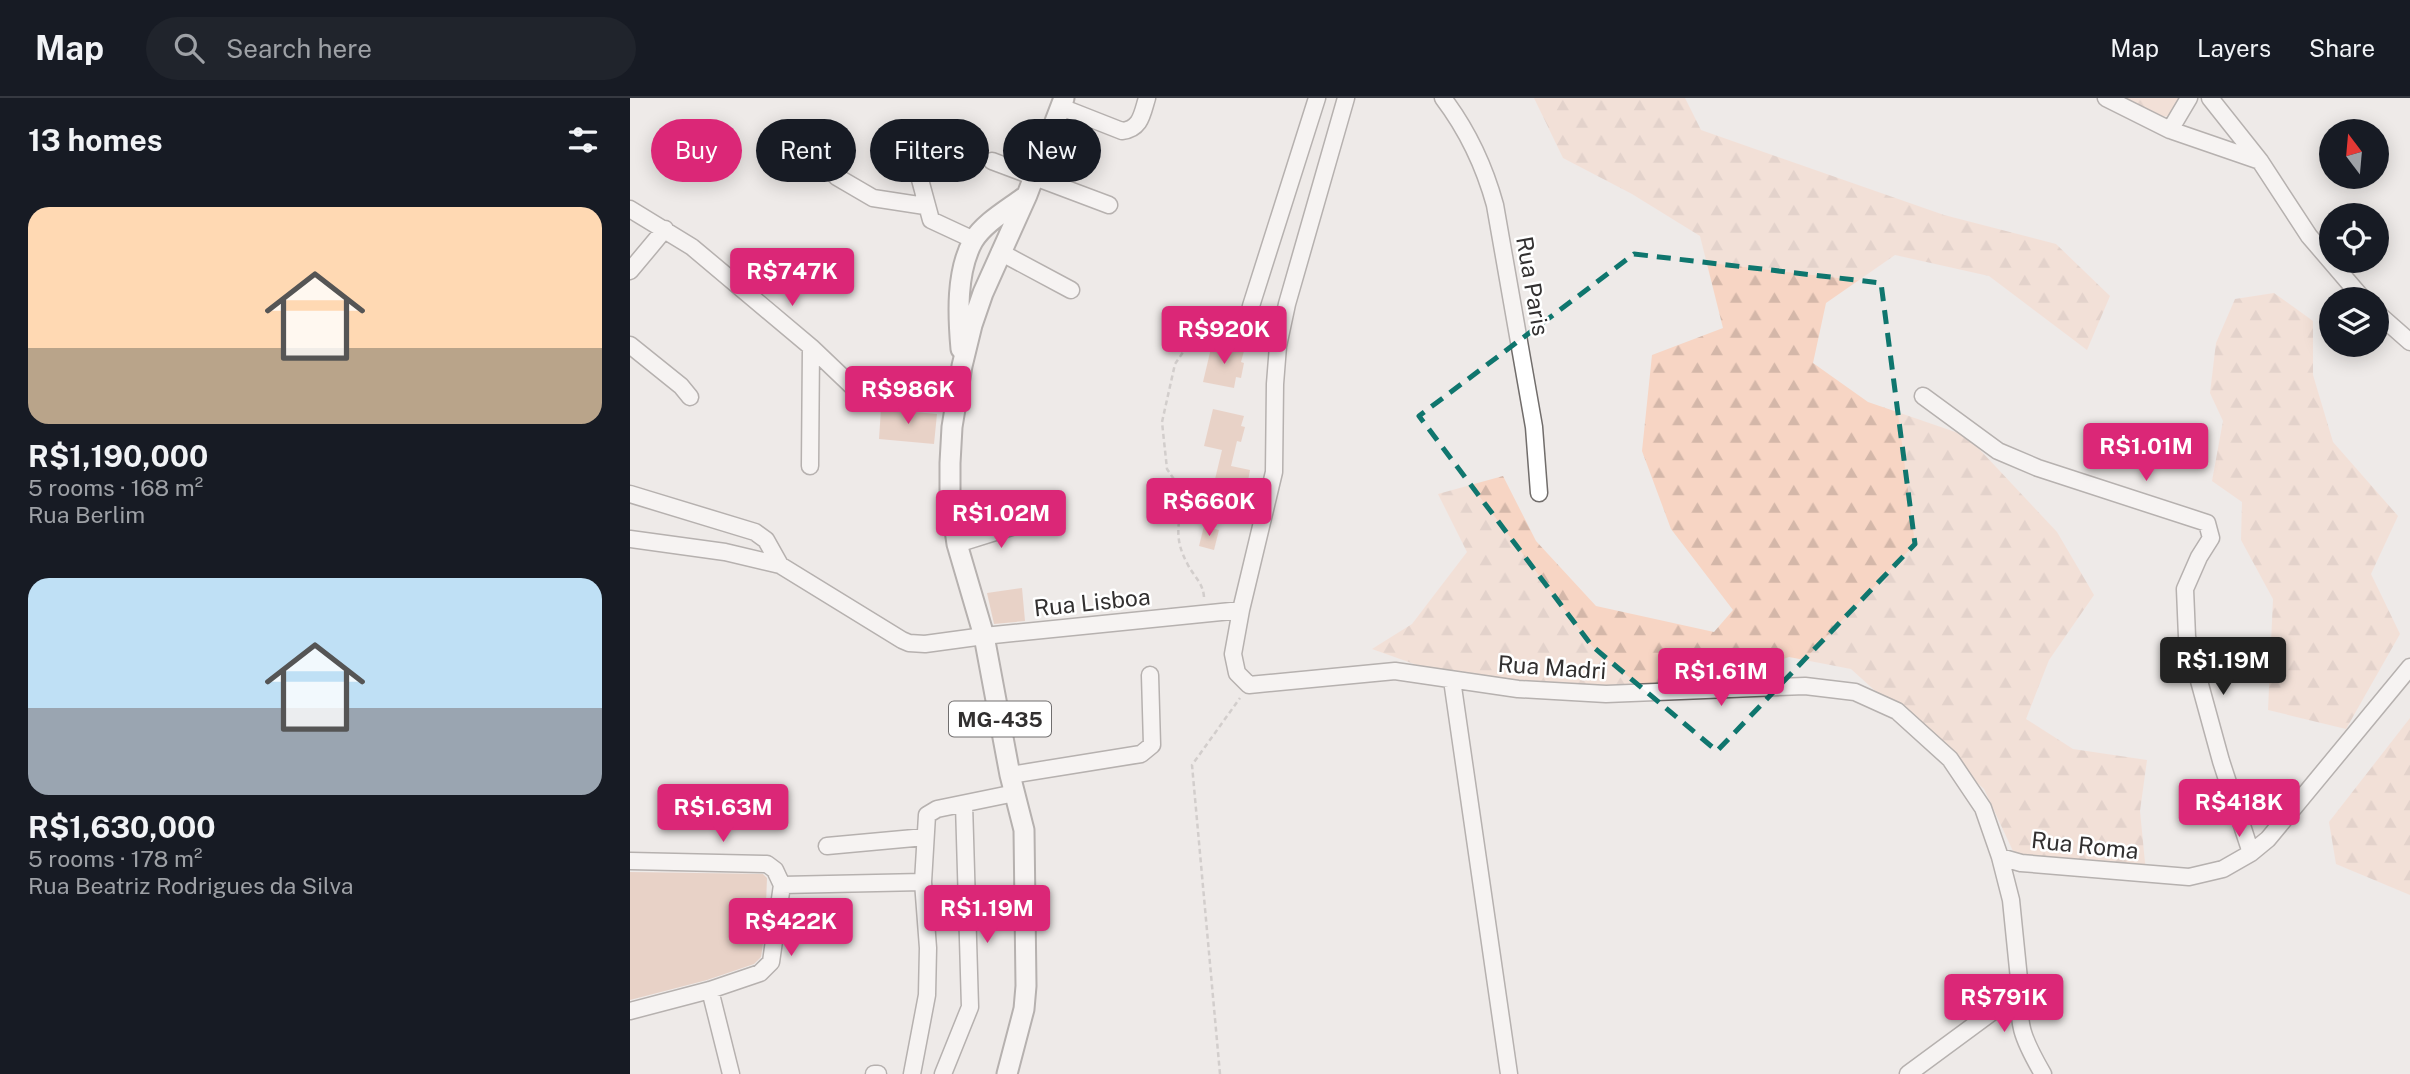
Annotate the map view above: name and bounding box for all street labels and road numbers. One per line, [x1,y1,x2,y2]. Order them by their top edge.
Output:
street label: Rua Paris [1511,234,1555,338]
street label: Rua Lisboa [1032,582,1152,622]
street label: Rua Madri [1497,650,1607,684]
road number: MG-435 [949,702,1051,736]
street label: Rua Roma [2030,826,2140,864]

